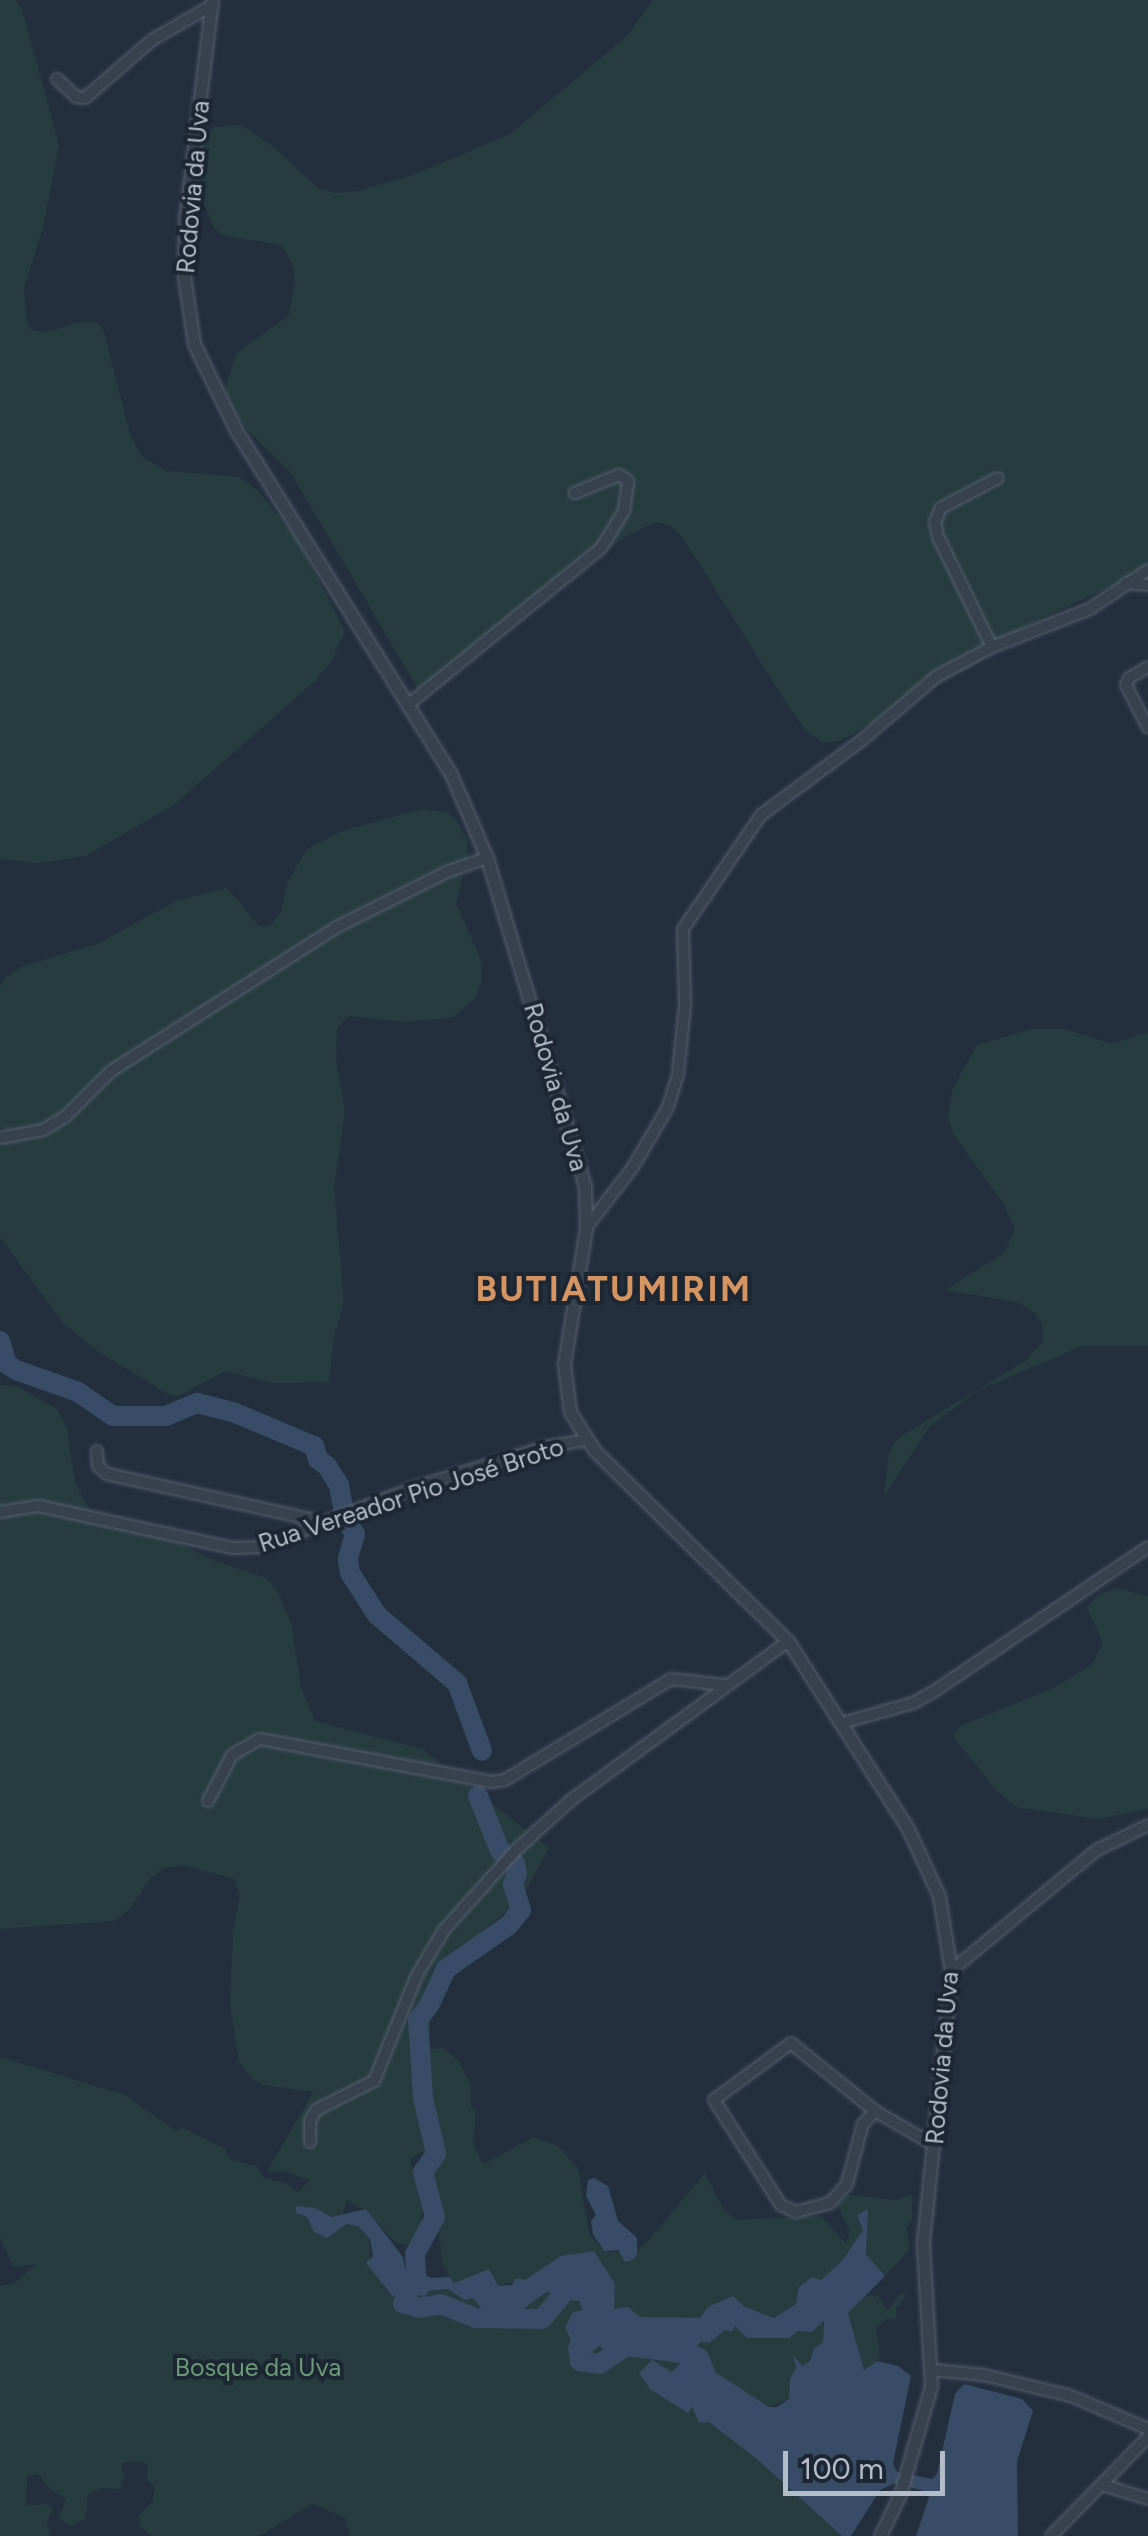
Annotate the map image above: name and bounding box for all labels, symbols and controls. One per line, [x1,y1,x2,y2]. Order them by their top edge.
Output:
street label: Rodovia da Uva [171,99,215,275]
street label: Rodovia da Uva [518,1000,594,1174]
district label: BUTIATUMIRIM [475,1268,753,1310]
street label: Rua Vereador Pio José Broto [255,1431,567,1559]
street label: Rodovia da Uva [920,1970,964,2146]
park label: Bosque da Uva [175,2352,341,2382]
scale bar [788,2431,950,2493]
text: 100 m [800,2450,884,2487]

